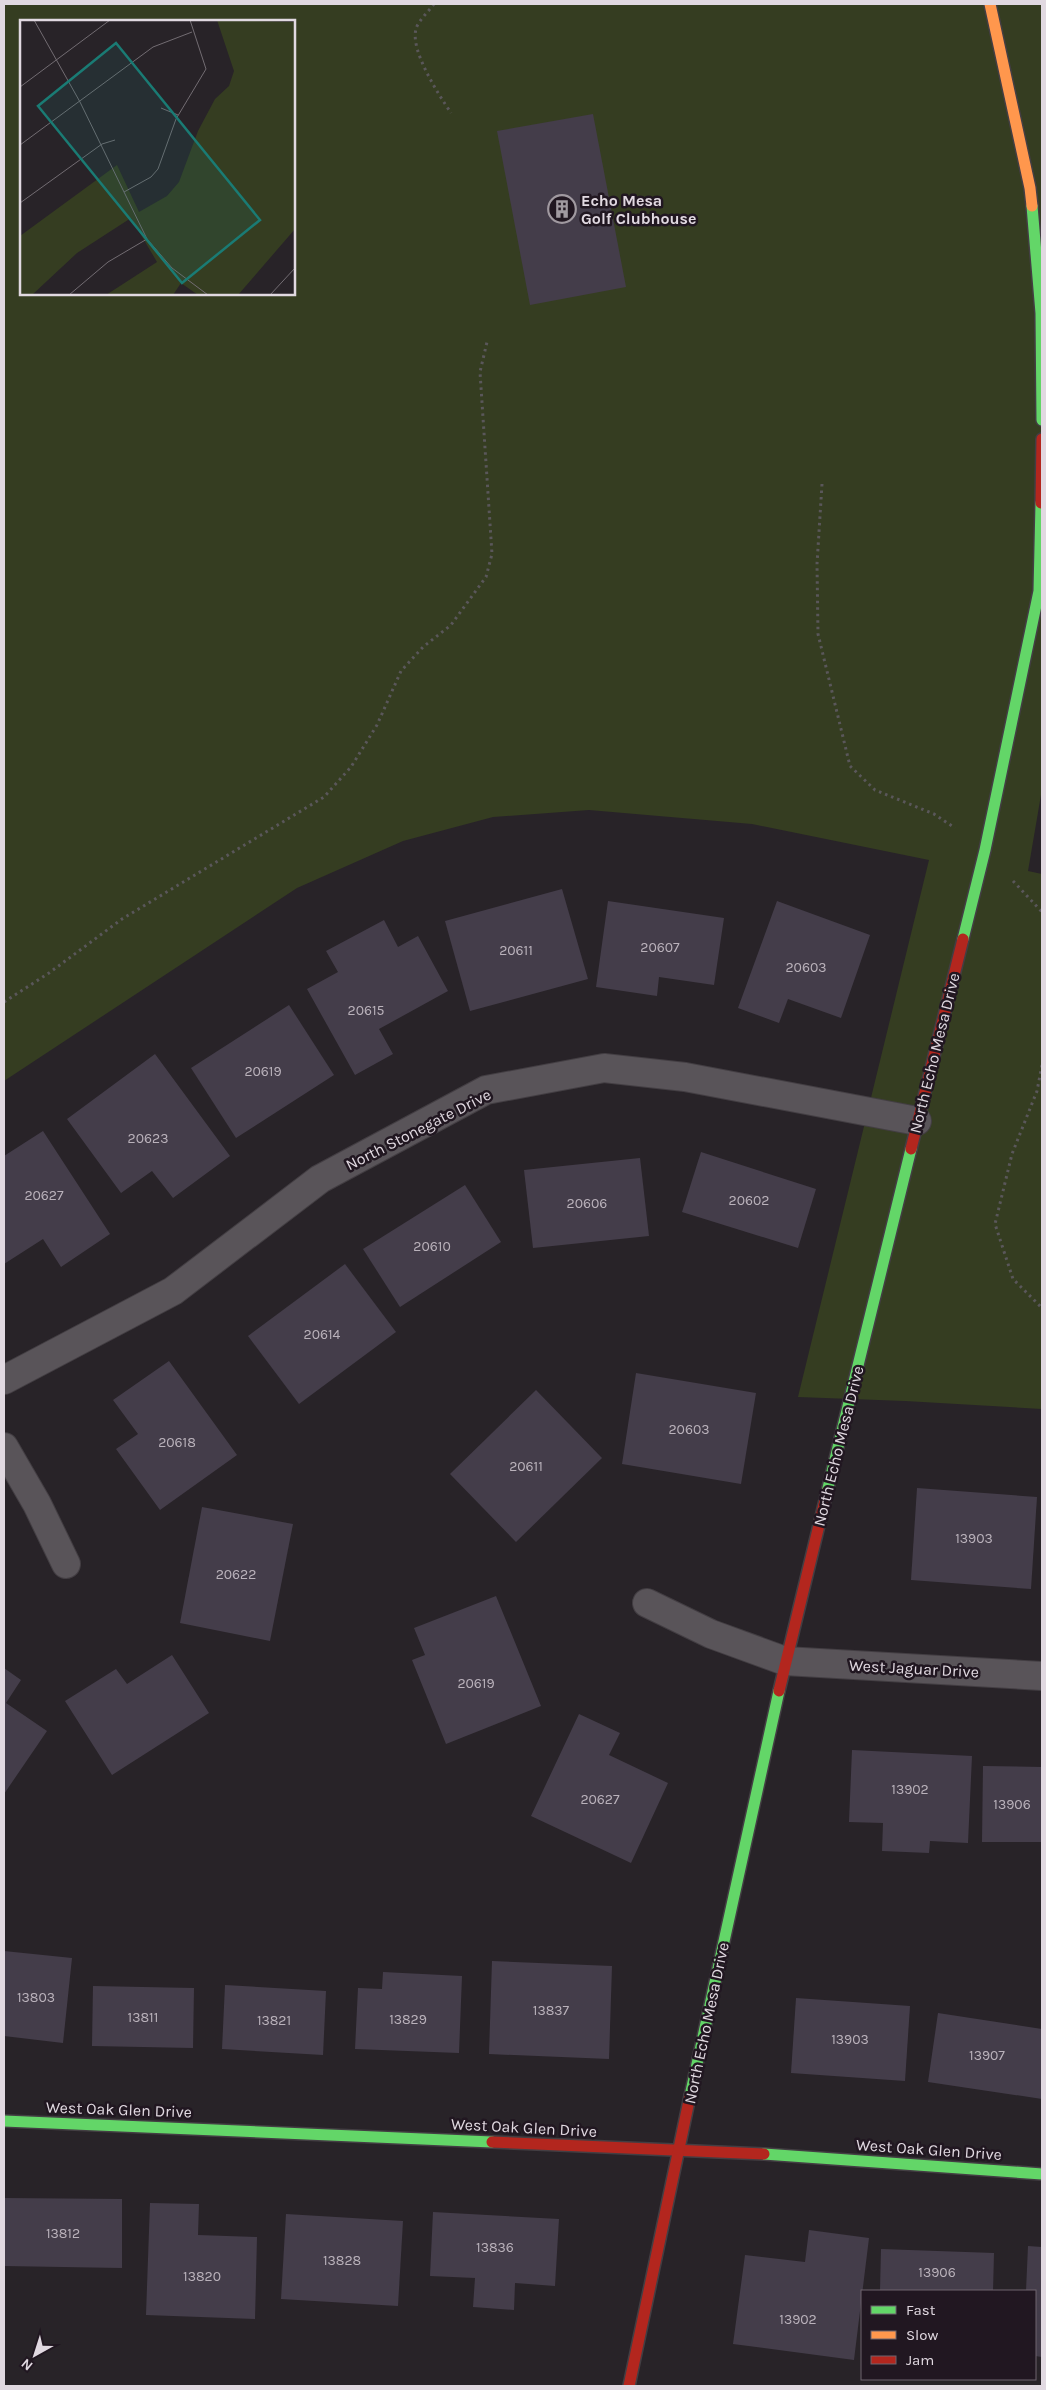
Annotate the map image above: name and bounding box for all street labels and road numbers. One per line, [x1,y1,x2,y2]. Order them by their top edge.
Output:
street label: North Echo Mesa Drive [905,971,964,1135]
street label: North Stonegate Drive [342,1085,494,1174]
street label: North Echo Mesa Drive [809,1364,868,1528]
street label: West Jaguar Drive [849,1656,979,1681]
street label: North Echo Mesa Drive [680,1941,733,2106]
street label: West Oak Glen Drive [46,2097,192,2122]
street label: West Oak Glen Drive [451,2114,597,2141]
street label: West Oak Glen Drive [855,2135,1002,2164]

